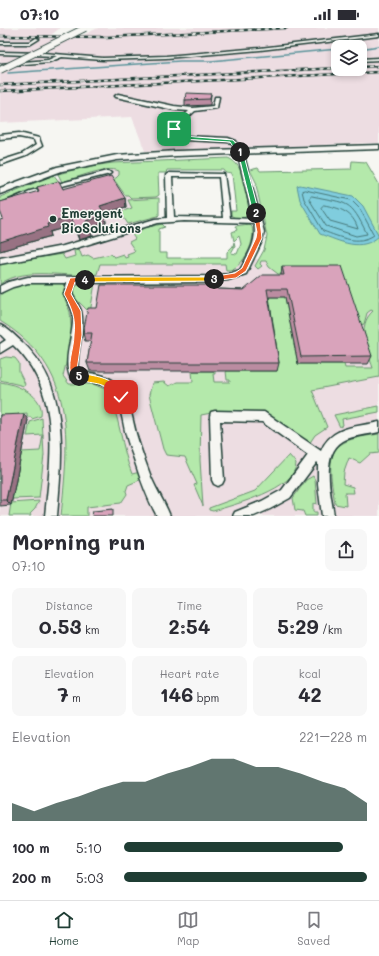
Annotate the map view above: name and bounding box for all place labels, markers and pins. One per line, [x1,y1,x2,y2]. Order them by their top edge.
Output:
pin [157,112,191,146]
pin: 1 [230,142,250,162]
pin: 2 [246,203,266,223]
place label: Emergent BioSolutions [61,204,141,236]
marker: Emergent BioSolutions [48,214,58,224]
pin: 3 [204,269,224,289]
pin: 4 [75,270,95,290]
pin: 5 [69,366,89,386]
pin [104,380,138,414]

